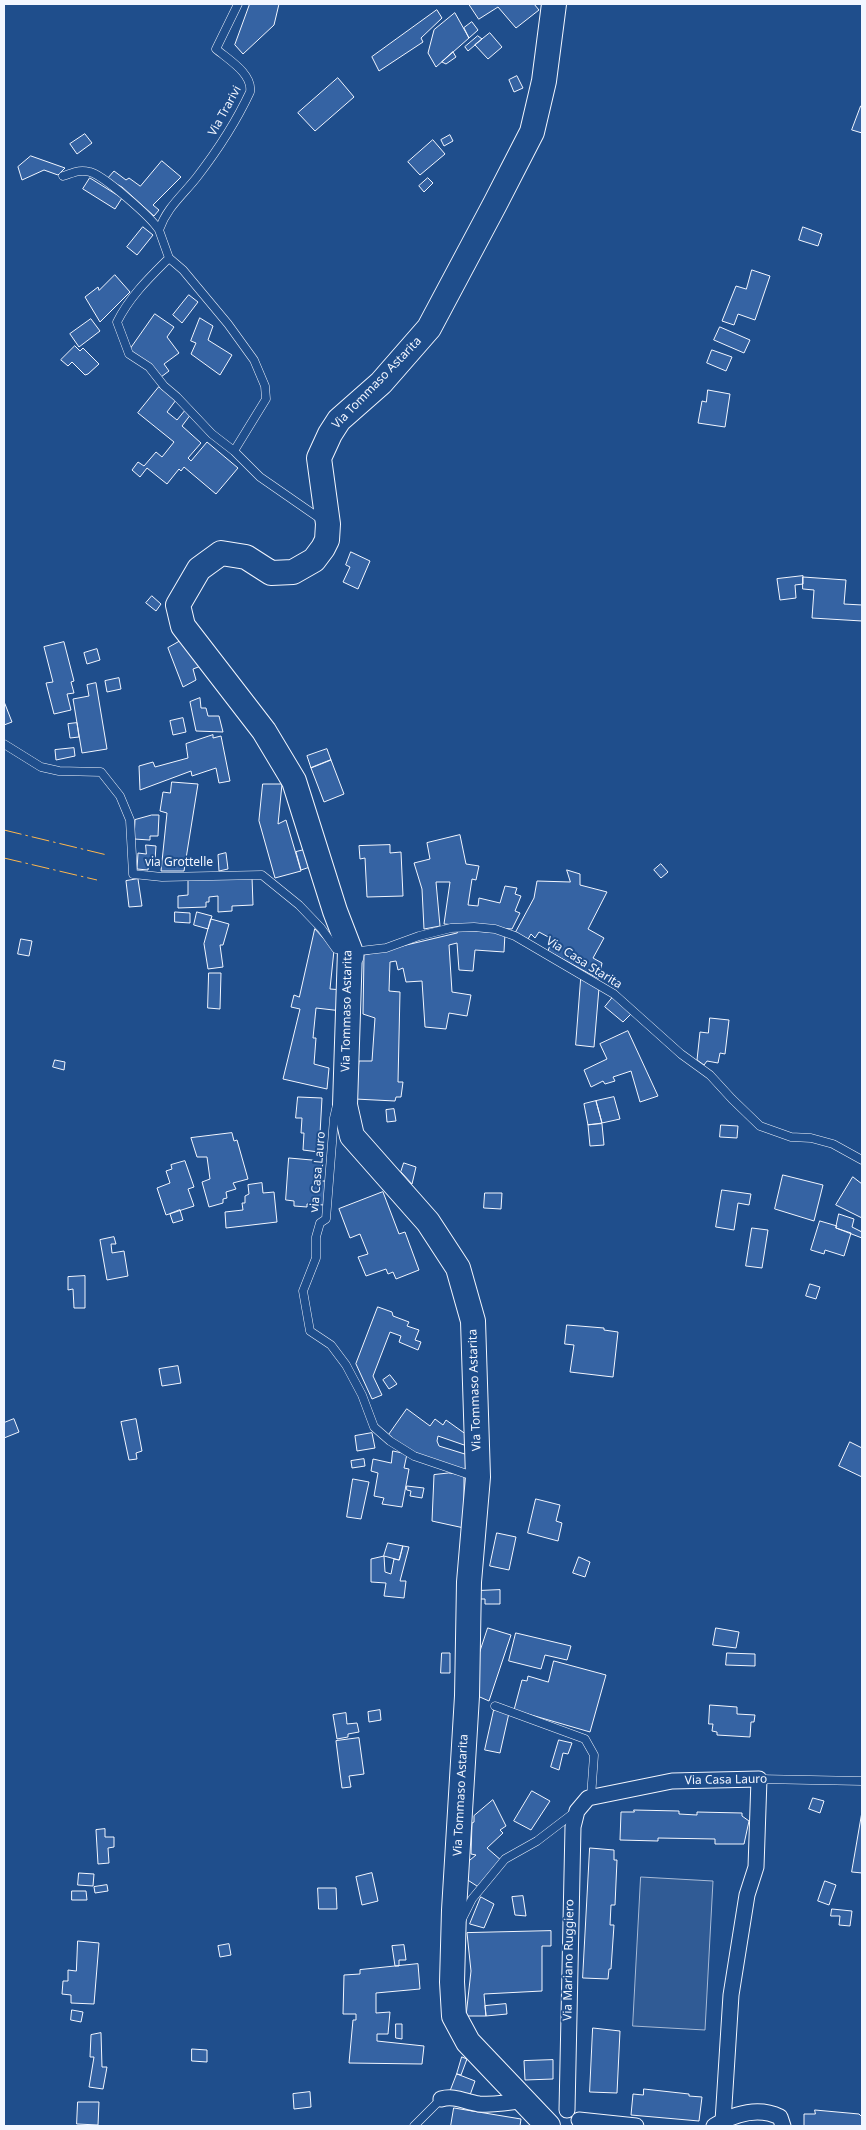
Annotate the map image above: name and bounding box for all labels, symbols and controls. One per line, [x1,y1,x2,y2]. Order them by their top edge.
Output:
street label: Via Trarivi [205,83,245,139]
street label: Via Tommaso Astarita [329,334,425,432]
street label: via Grottelle [145,856,213,870]
street label: Via Casa Starita [543,934,625,992]
street label: Via Tommaso Astarita [339,950,355,1072]
street label: via Casa Lauro [307,1131,329,1213]
street label: Via Tommaso Astarita [466,1329,484,1451]
street label: Via Tommaso Astarita [451,1734,471,1856]
street label: Via Casa Lauro [685,1772,767,1788]
street label: Via Mariano Ruggiero [561,1899,577,2021]

